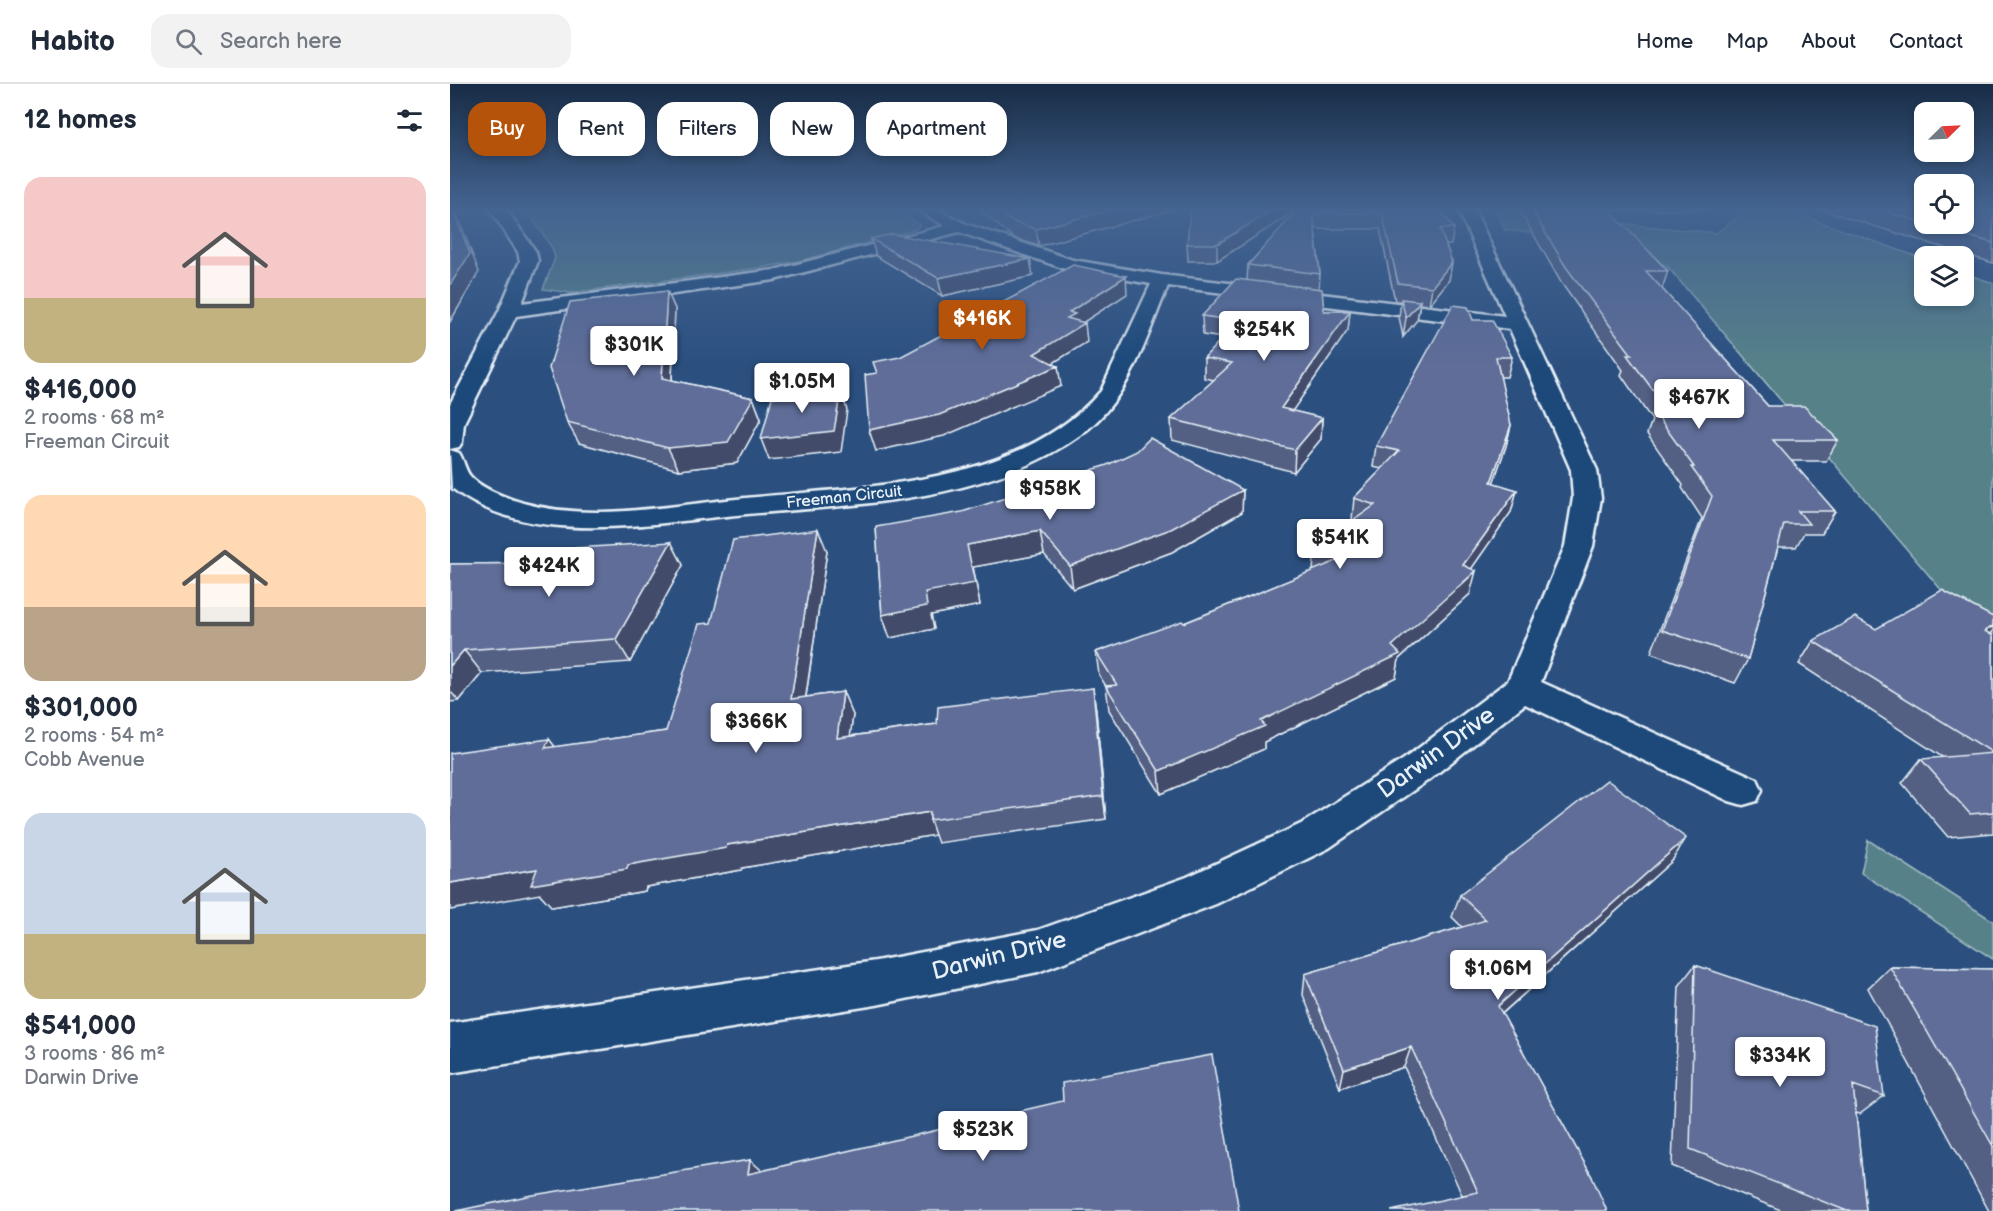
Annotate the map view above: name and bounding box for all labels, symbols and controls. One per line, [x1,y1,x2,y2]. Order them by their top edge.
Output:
search box [151,14,571,68]
text: Habito [30,25,115,58]
icon: search [172,25,205,58]
text: Search here [220,28,342,55]
text: Home [1636,29,1693,54]
text: Map [1726,29,1768,54]
text: About [1801,29,1856,54]
text: Contact [1889,29,1963,54]
chip: Buy [468,102,546,156]
chip: Rent [558,102,645,156]
chip: Filters [657,102,758,156]
chip: New [770,102,854,156]
chip: Apartment [866,102,1007,156]
north arrow [1914,102,1974,162]
map controls [1914,102,1974,306]
icon: filters [393,104,426,137]
text: 12 homes [24,105,136,136]
button: locate [1914,174,1974,234]
icon: home [171,216,279,324]
button: layers [1914,246,1974,306]
pin: $416K [940,300,1024,351]
text: $416K [953,307,1011,331]
pin: $254K [1222,311,1306,362]
text: $254K [1233,318,1295,342]
pin: $301K [592,326,676,377]
text: $301K [604,333,664,357]
pin: $1.05M [753,363,851,414]
text: $1.05M [768,370,836,394]
text: $416,000 [24,375,137,406]
pin: $467K [1657,379,1741,430]
text: $467K [1668,386,1730,410]
text: 2 rooms · 68 m² [24,406,165,430]
text: Freeman Circuit [24,430,169,454]
pin: $958K [1008,470,1092,521]
text: $958K [1019,477,1081,501]
street label: Freeman Circuit [785,482,903,513]
pin: $541K [1298,519,1382,570]
text: $541K [1311,526,1369,550]
icon: home [171,534,279,642]
pin: $424K [507,547,591,598]
text: $424K [518,554,580,578]
text: $301,000 [24,693,138,724]
street label: Darwin Drive [1372,700,1500,805]
pin: $366K [714,703,798,754]
text: $366K [725,710,787,734]
text: 2 rooms · 54 m² [24,724,164,748]
text: Cobb Avenue [24,748,145,772]
icon: home [171,852,279,960]
street label: Darwin Drive [929,925,1069,986]
pin: $1.06M [1449,950,1547,1001]
text: $1.06M [1464,957,1532,981]
text: $541,000 [24,1011,136,1042]
pin: $334K [1738,1037,1822,1088]
text: 3 rooms · 86 m² [24,1042,165,1066]
text: $334K [1749,1044,1811,1068]
text: Darwin Drive [24,1066,139,1090]
pin: $523K [941,1111,1025,1162]
text: $523K [952,1118,1014,1142]

